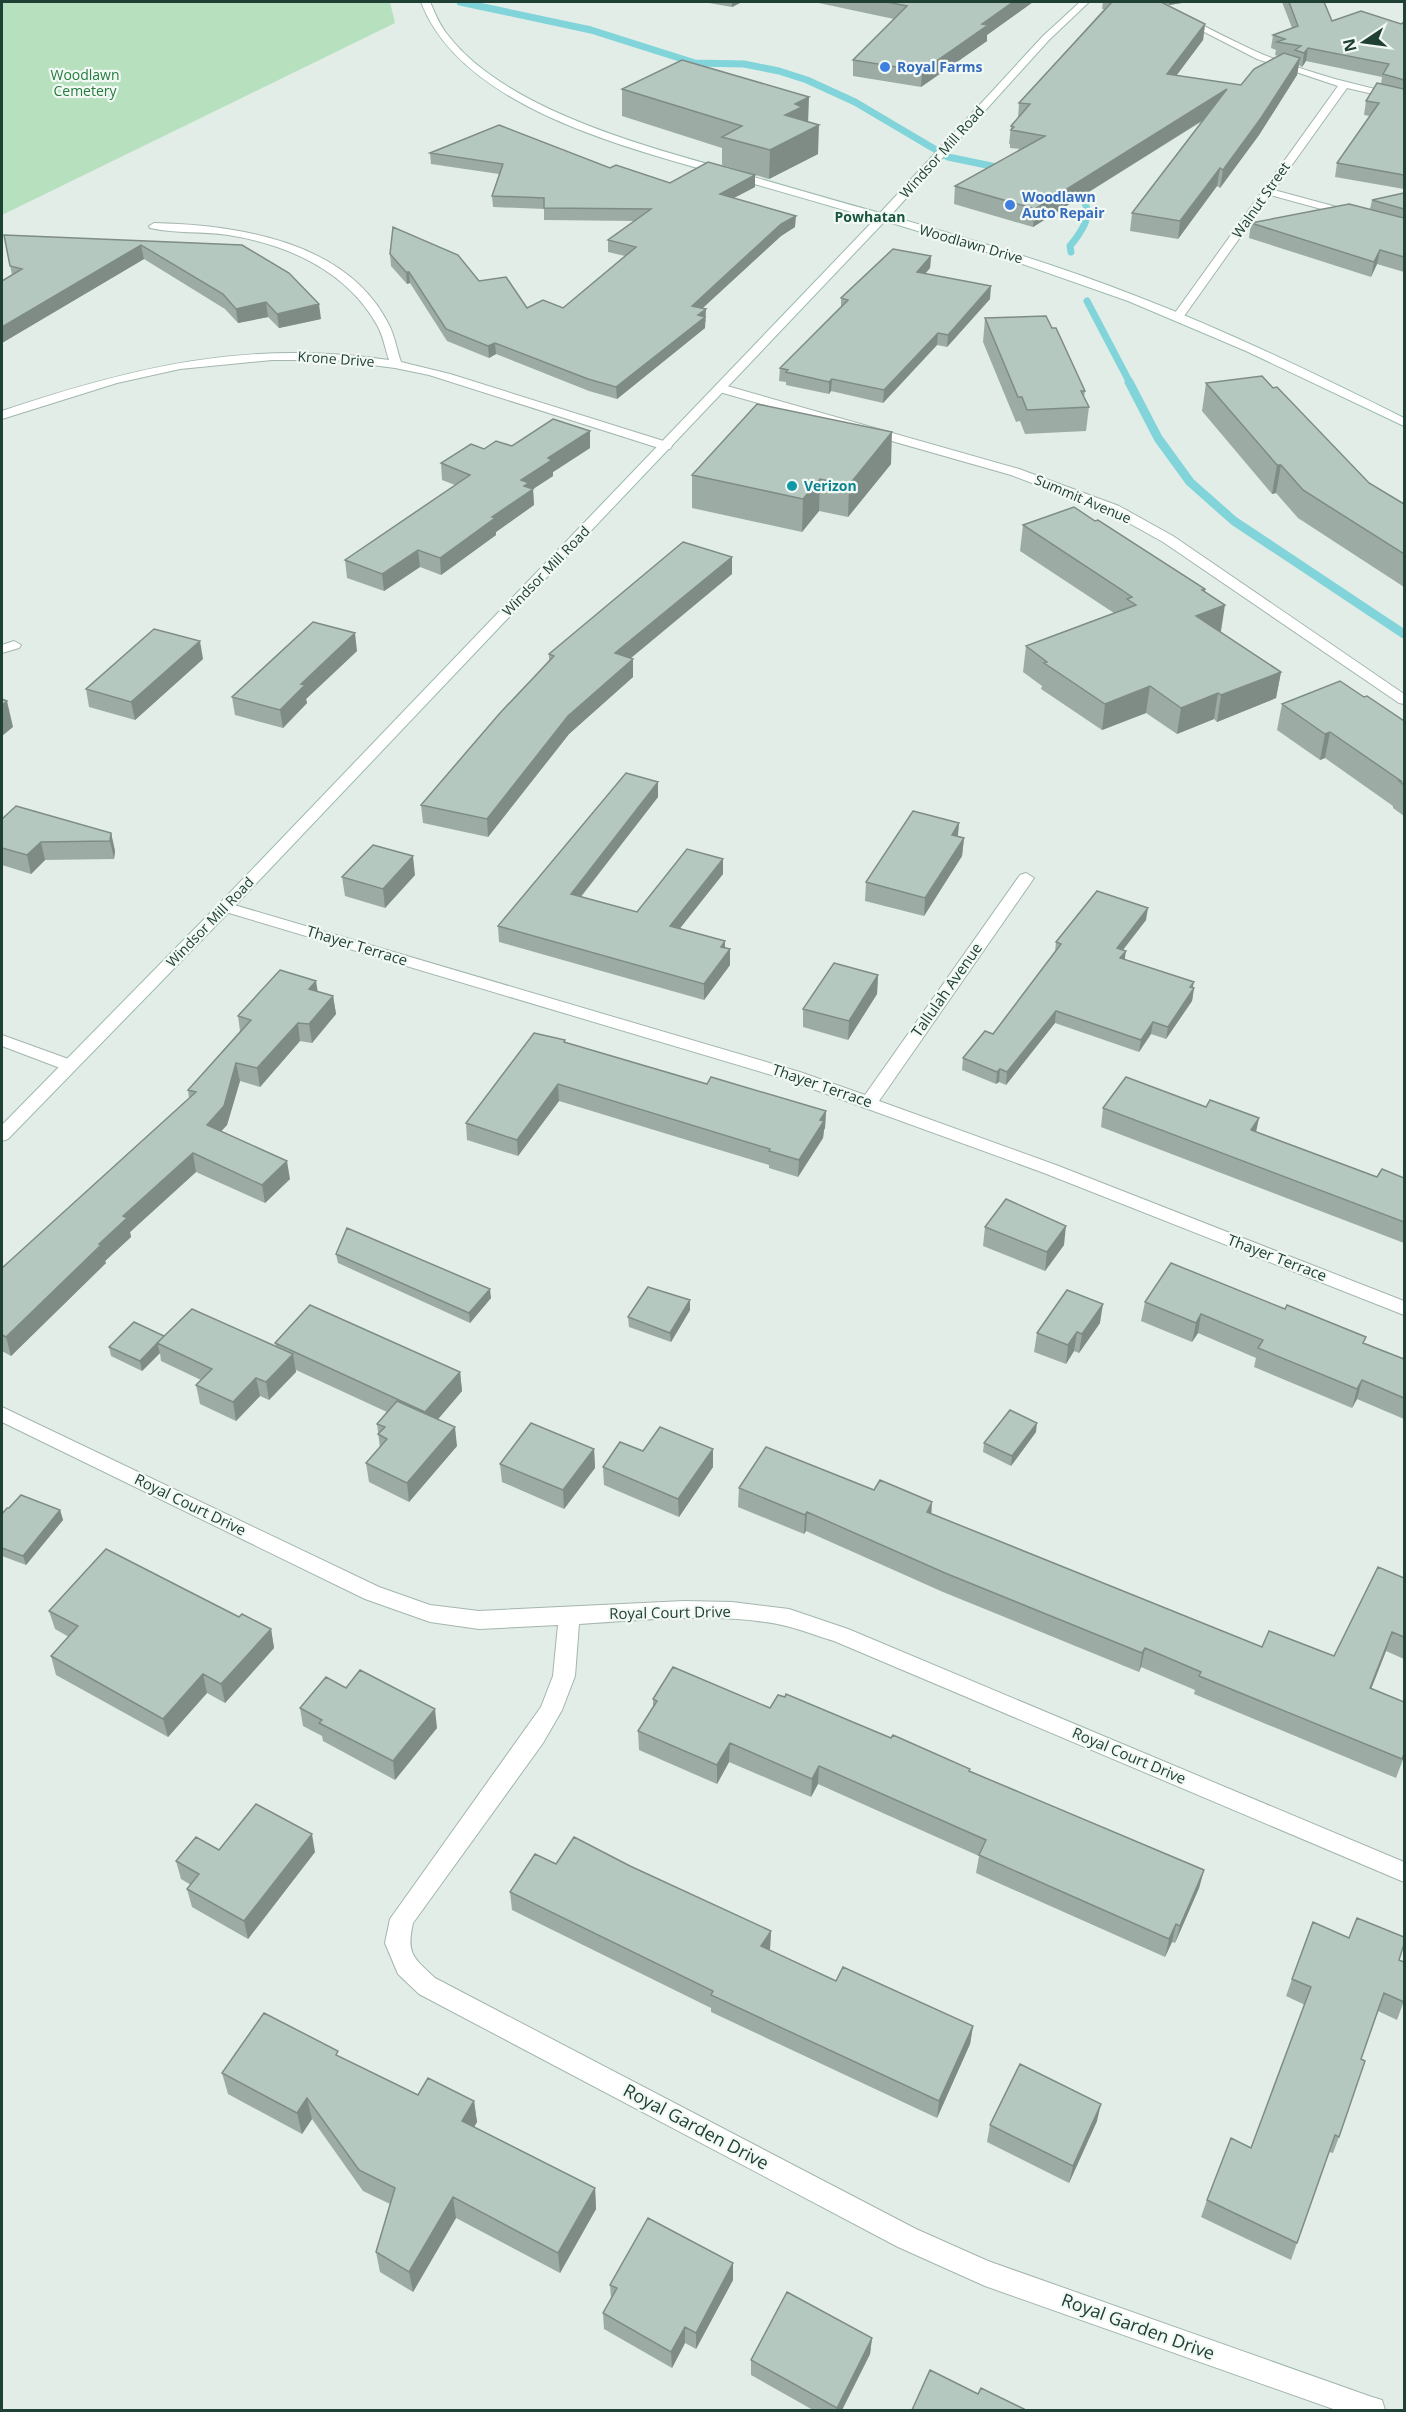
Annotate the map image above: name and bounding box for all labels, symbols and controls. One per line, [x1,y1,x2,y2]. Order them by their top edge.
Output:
north arrow [1334,12,1394,72]
text: N [1337,37,1362,54]
place label: Royal Farms [897,57,982,76]
marker: Royal Farms [878,60,892,74]
park label: Woodlawn Cemetery [50,65,120,100]
street label: Windsor Mill Road [895,101,988,202]
street label: Walnut Street [1227,158,1294,242]
place label: Woodlawn Auto Repair [1022,187,1105,222]
marker: Woodlawn Auto Repair [1003,198,1017,212]
district label: Powhatan [835,207,905,226]
street label: Woodlawn Drive [917,220,1025,267]
street label: Krone Drive [297,346,375,371]
street label: Summit Avenue [1032,470,1134,527]
place label: Verizon [804,476,857,495]
marker: Verizon [785,479,799,493]
street label: Windsor Mill Road [498,521,594,620]
street label: Windsor Mill Road [162,872,258,971]
street label: Thayer Terrace [304,920,410,970]
street label: Tallulah Avenue [906,938,986,1041]
street label: Thayer Terrace [770,1059,875,1112]
street label: Thayer Terrace [1225,1229,1330,1285]
street label: Royal Court Drive [131,1468,249,1540]
street label: Royal Court Drive [609,1601,731,1623]
street label: Royal Court Drive [1070,1722,1189,1788]
street label: Royal Garden Drive [620,2078,773,2175]
street label: Royal Garden Drive [1058,2287,1218,2365]

